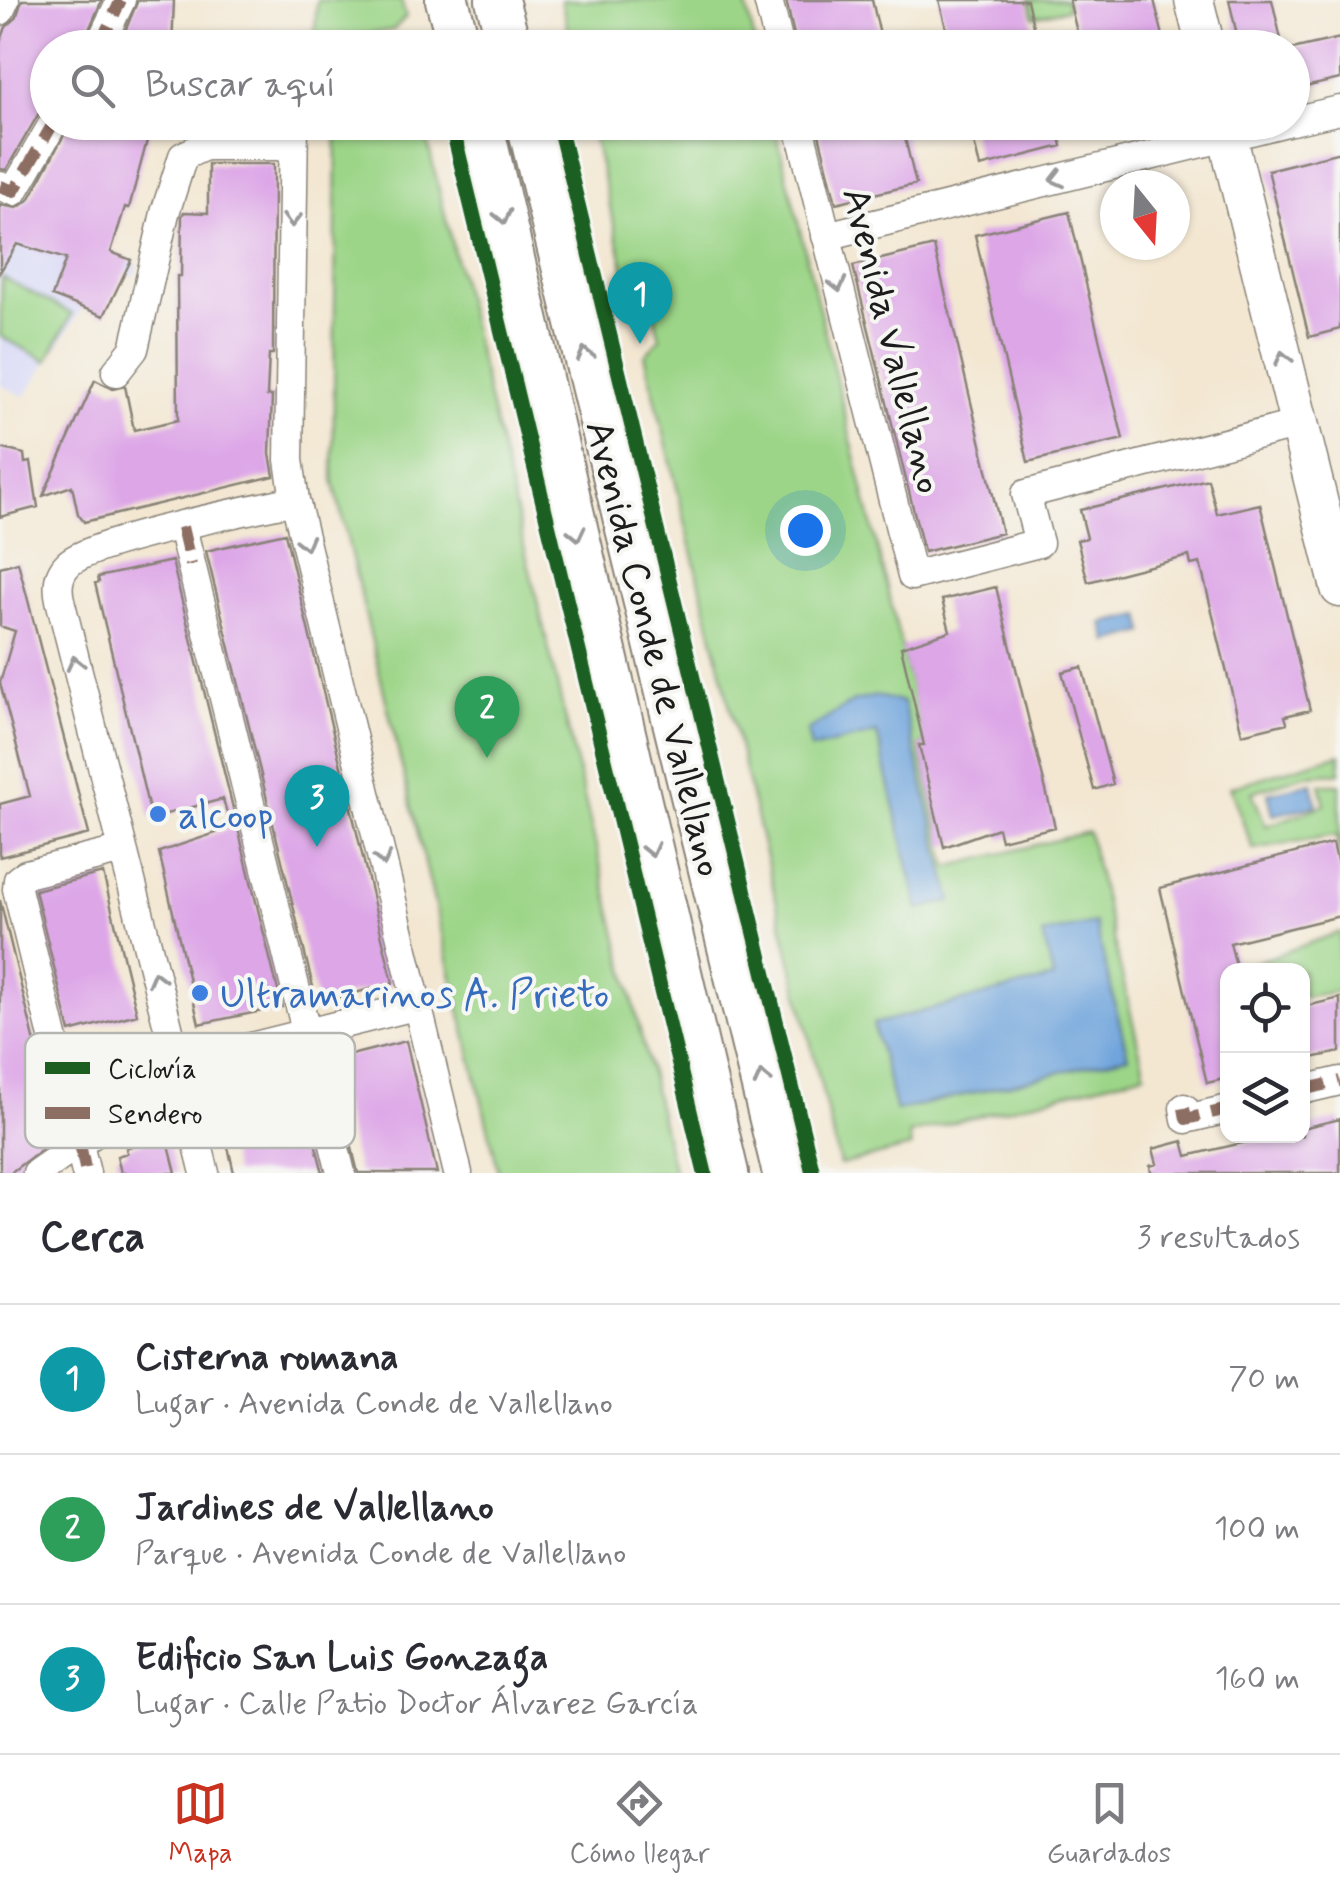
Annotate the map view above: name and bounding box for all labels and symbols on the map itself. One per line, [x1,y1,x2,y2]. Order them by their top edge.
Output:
one-way arrow [1049,168,1066,189]
north arrow [1100,170,1190,260]
street label: Avenida Vallellano [828,182,954,499]
one-way arrow [491,208,512,225]
one-way arrow [281,212,303,228]
pin: 1 [608,262,672,344]
one-way arrow [826,276,847,293]
one-way arrow [576,346,597,363]
one-way arrow [1273,350,1294,367]
street label: Avenida Conde de Vallellano [571,415,735,882]
your location [780,505,831,556]
one-way arrow [565,525,586,542]
one-way arrow [294,534,315,551]
one-way arrow [66,655,87,672]
pin: 2 [454,676,520,758]
pin: 3 [284,764,350,847]
place label: alcoop [178,791,273,843]
marker: alcoop [147,803,169,825]
one-way arrow [639,841,660,858]
one-way arrow [371,850,392,867]
one-way arrow [147,970,168,987]
place label: Ultramarinos A. Prieto [220,970,609,1022]
marker: Ultramarinos A. Prieto [189,982,211,1004]
legend [25,1033,355,1148]
text: Ciclovía [108,1052,197,1089]
one-way arrow [752,1070,773,1087]
text: Sendero [108,1097,203,1134]

